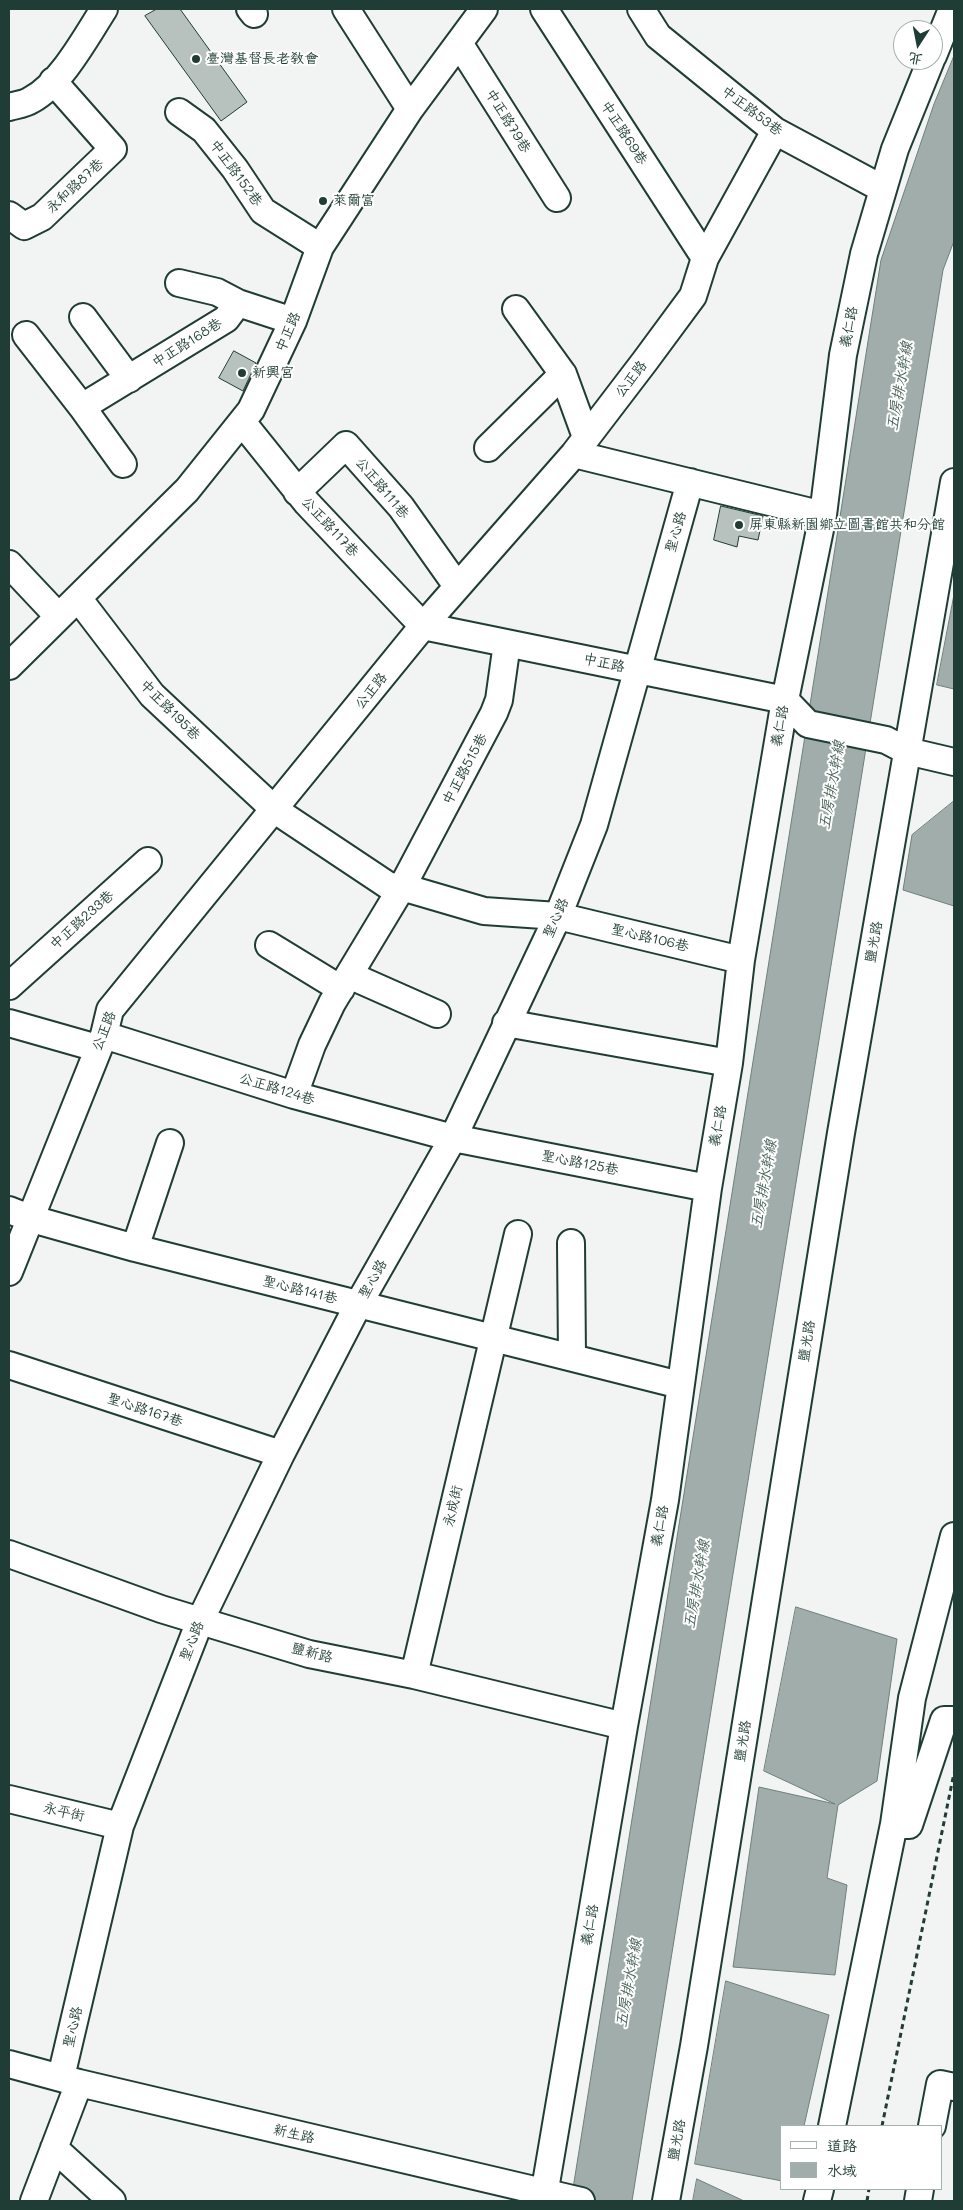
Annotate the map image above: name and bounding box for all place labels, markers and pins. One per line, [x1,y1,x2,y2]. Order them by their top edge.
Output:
place label: 臺灣基督長老教會 [206,51,318,67]
marker: 臺灣基督長老教會 [190,53,202,65]
place label: 萊爾富 [333,193,375,209]
marker: 萊爾富 [317,195,329,207]
place label: 新興宮 [252,365,294,381]
marker: 新興宮 [236,367,248,379]
place label: 屏東縣新園鄉立圖書館共和分館 [749,517,945,533]
marker: 屏東縣新園鄉立圖書館共和分館 [733,519,745,531]

